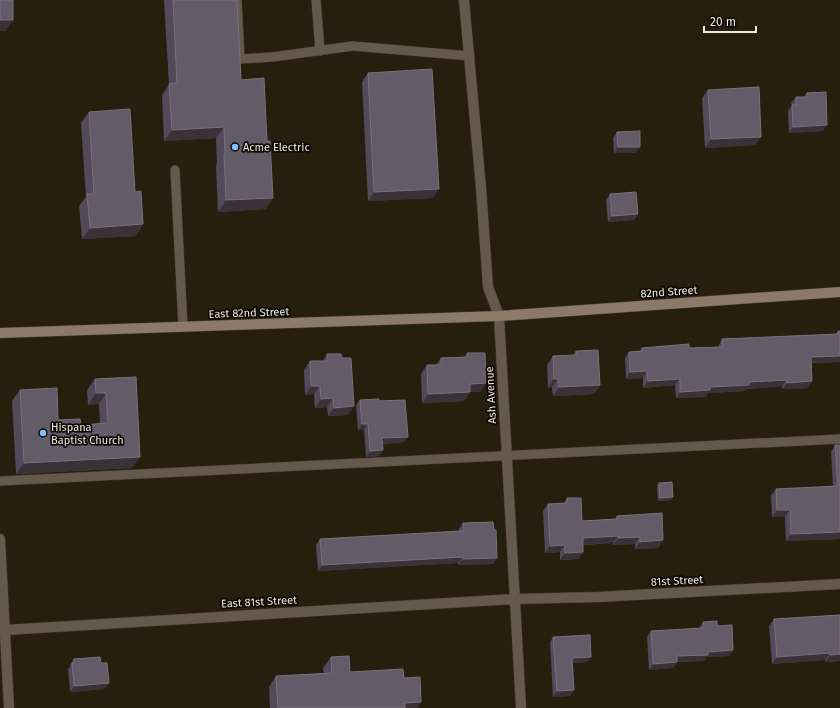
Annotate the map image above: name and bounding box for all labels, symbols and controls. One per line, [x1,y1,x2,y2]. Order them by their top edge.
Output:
scale bar [704,8,756,34]
text: 20 m [710,15,736,29]
place label: Acme Electric [243,141,310,154]
marker: Acme Electric [230,142,240,152]
street label: 82nd Street [640,284,698,300]
street label: East 82nd Street [208,305,290,321]
street label: Ash Avenue [483,366,499,424]
place label: Hispana Baptist Church [51,421,124,447]
marker: Hispana Baptist Church [38,428,48,438]
street label: 81st Street [651,573,704,589]
street label: East 81st Street [221,594,297,610]

